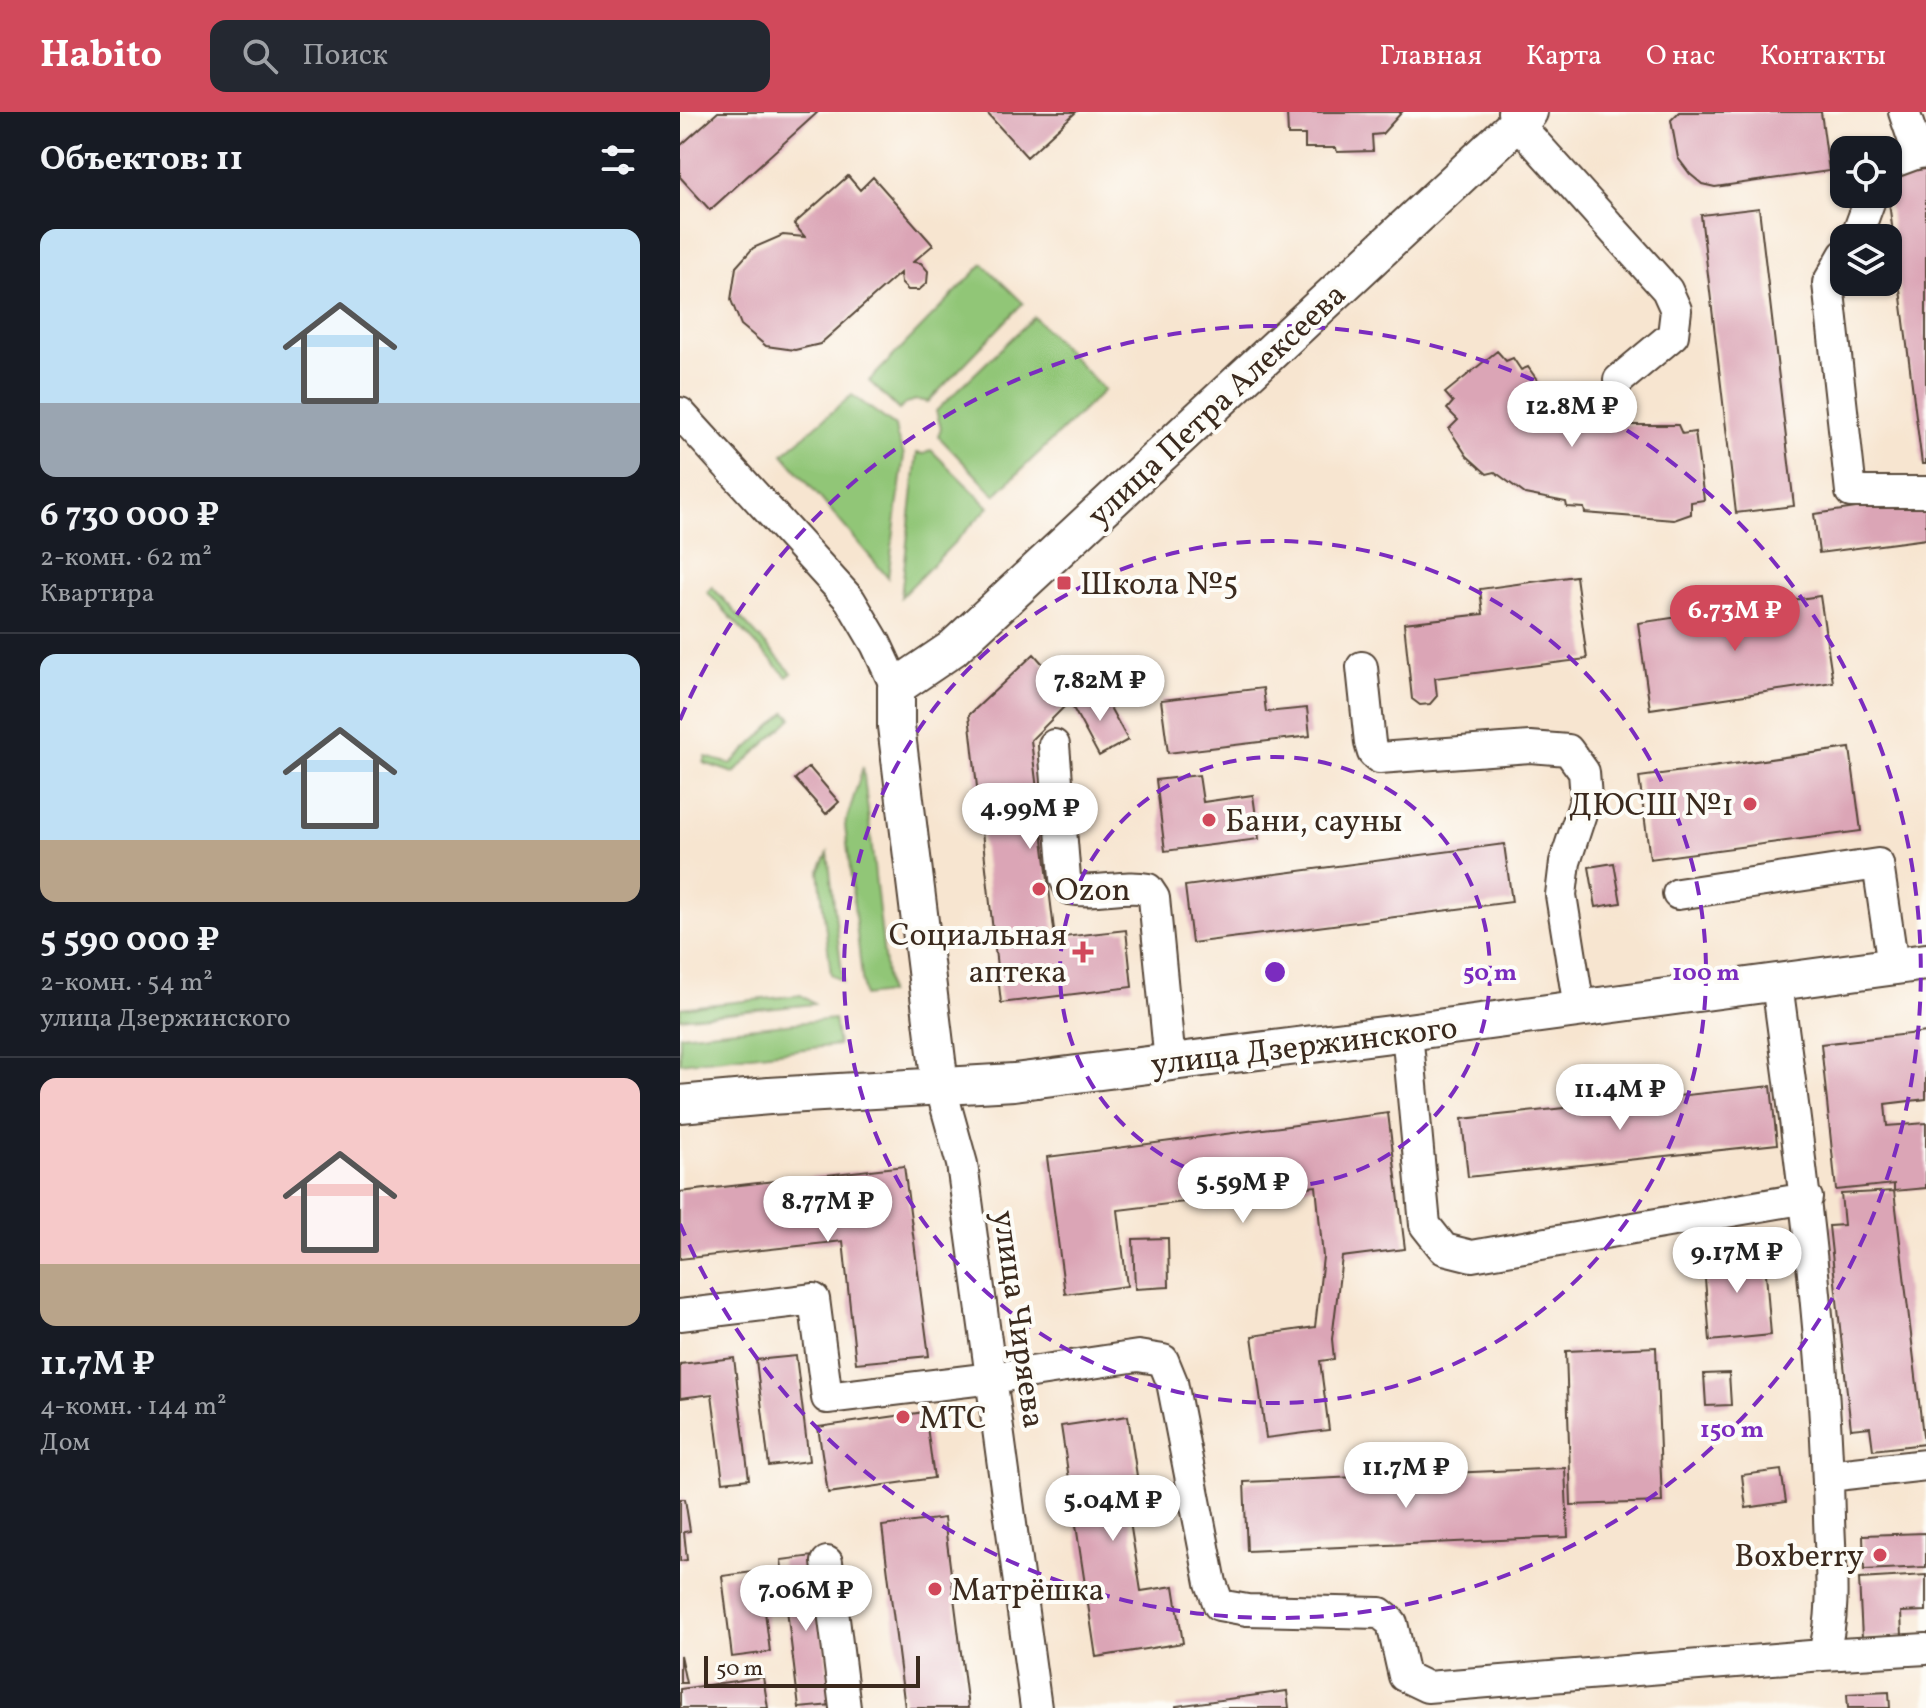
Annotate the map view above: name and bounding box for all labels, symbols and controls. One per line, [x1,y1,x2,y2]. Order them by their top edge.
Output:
search box [210,20,770,92]
text: Habito [40,30,162,83]
icon: search [238,34,282,78]
text: Поиск [302,35,388,77]
text: Главная [1380,37,1482,76]
text: Карта [1526,37,1602,76]
text: О нас [1646,37,1716,76]
text: Контакты [1760,37,1886,76]
map controls [1830,136,1902,296]
button: locate [1830,136,1902,208]
text: Объектов: 11 [40,137,243,184]
icon: filters [596,138,640,182]
button: layers [1830,224,1902,296]
street label: улица Петра Алексеева [1079,274,1357,538]
icon: home [268,281,412,425]
pin: 12.8M ₽ [1498,381,1646,449]
text: 12.8M ₽ [1525,389,1619,425]
text: 6 730 000 ₽ [40,493,219,540]
text: 2-комн. · 62 m² [40,540,212,576]
place label: Школа №5 [1080,564,1238,608]
marker: Школа №5 [1055,574,1073,592]
text: Квартира [40,576,154,612]
pin: 6.73M ₽ [1661,585,1809,653]
text: 6.73M ₽ [1688,593,1782,629]
pin: 7.82M ₽ [1026,655,1174,723]
text: 7.82M ₽ [1054,663,1146,699]
icon: home [268,706,412,850]
pin: 4.99M ₽ [956,783,1104,851]
place label: ДЮСШ №1 [1569,785,1734,829]
text: 4.99M ₽ [980,791,1080,827]
marker: ДЮСШ №1 [1741,795,1759,813]
place label: Бани, сауны [1225,801,1402,845]
marker: Бани, сауны [1200,811,1218,829]
place label: Ozon [1055,870,1131,914]
marker: Ozon [1030,880,1048,898]
place label: Социальная аптека [889,915,1067,996]
text: 5 590 000 ₽ [40,918,220,965]
marker: Социальная аптека [1074,943,1092,961]
text: 50 m [1463,957,1517,991]
text: 100 m [1672,957,1740,991]
centre of rings [1261,958,1289,986]
text: 2-комн. · 54 m² [40,965,213,1001]
text: улица Дзержинского [40,1001,291,1037]
street label: улица Дзержинского [1149,1007,1460,1089]
pin: 11.4M ₽ [1546,1064,1694,1132]
text: 11.4M ₽ [1574,1072,1666,1108]
icon: home [268,1130,412,1274]
pin: 5.59M ₽ [1169,1157,1317,1225]
text: 5.59M ₽ [1196,1165,1290,1201]
pin: 8.77M ₽ [754,1176,902,1244]
text: 8.77M ₽ [781,1184,875,1220]
street label: улица Чиряева [980,1208,1054,1431]
pin: 9.17M ₽ [1663,1227,1811,1295]
text: 9.17M ₽ [1691,1235,1783,1271]
text: 11.7M ₽ [40,1342,155,1389]
text: 4-комн. · 144 m² [40,1389,227,1425]
place label: МТС [919,1398,987,1442]
marker: МТС [894,1408,912,1426]
text: 150 m [1700,1414,1764,1448]
text: Дом [40,1425,90,1461]
pin: 11.7M ₽ [1332,1442,1480,1510]
text: 11.7M ₽ [1362,1450,1450,1486]
pin: 5.04M ₽ [1039,1475,1187,1543]
text: 5.04M ₽ [1063,1483,1163,1519]
place label: Boxberry [1734,1536,1864,1580]
marker: Boxberry [1871,1546,1889,1564]
pin: 7.06M ₽ [732,1565,880,1633]
place label: Матрёшка [951,1570,1104,1614]
text: 7.06M ₽ [758,1573,854,1609]
marker: Матрёшка [926,1580,944,1598]
scale bar [704,1652,920,1688]
text: 50 m [716,1654,763,1685]

